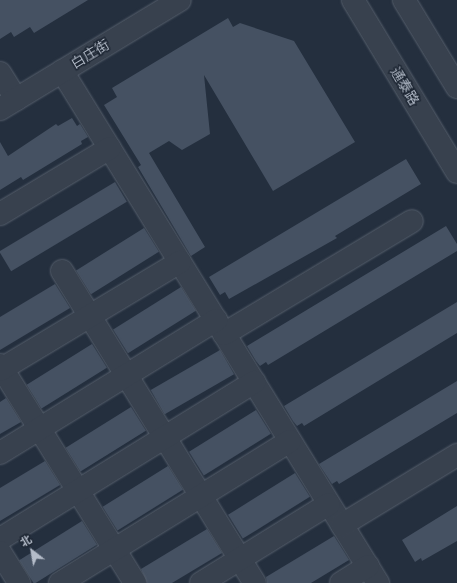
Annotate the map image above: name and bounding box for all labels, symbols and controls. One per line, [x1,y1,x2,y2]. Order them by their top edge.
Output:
street label: 白庄街 [68,36,112,72]
street label: 通泰路 [387,64,423,108]
north arrow [12,531,52,571]
text: 北 [17,532,34,550]

